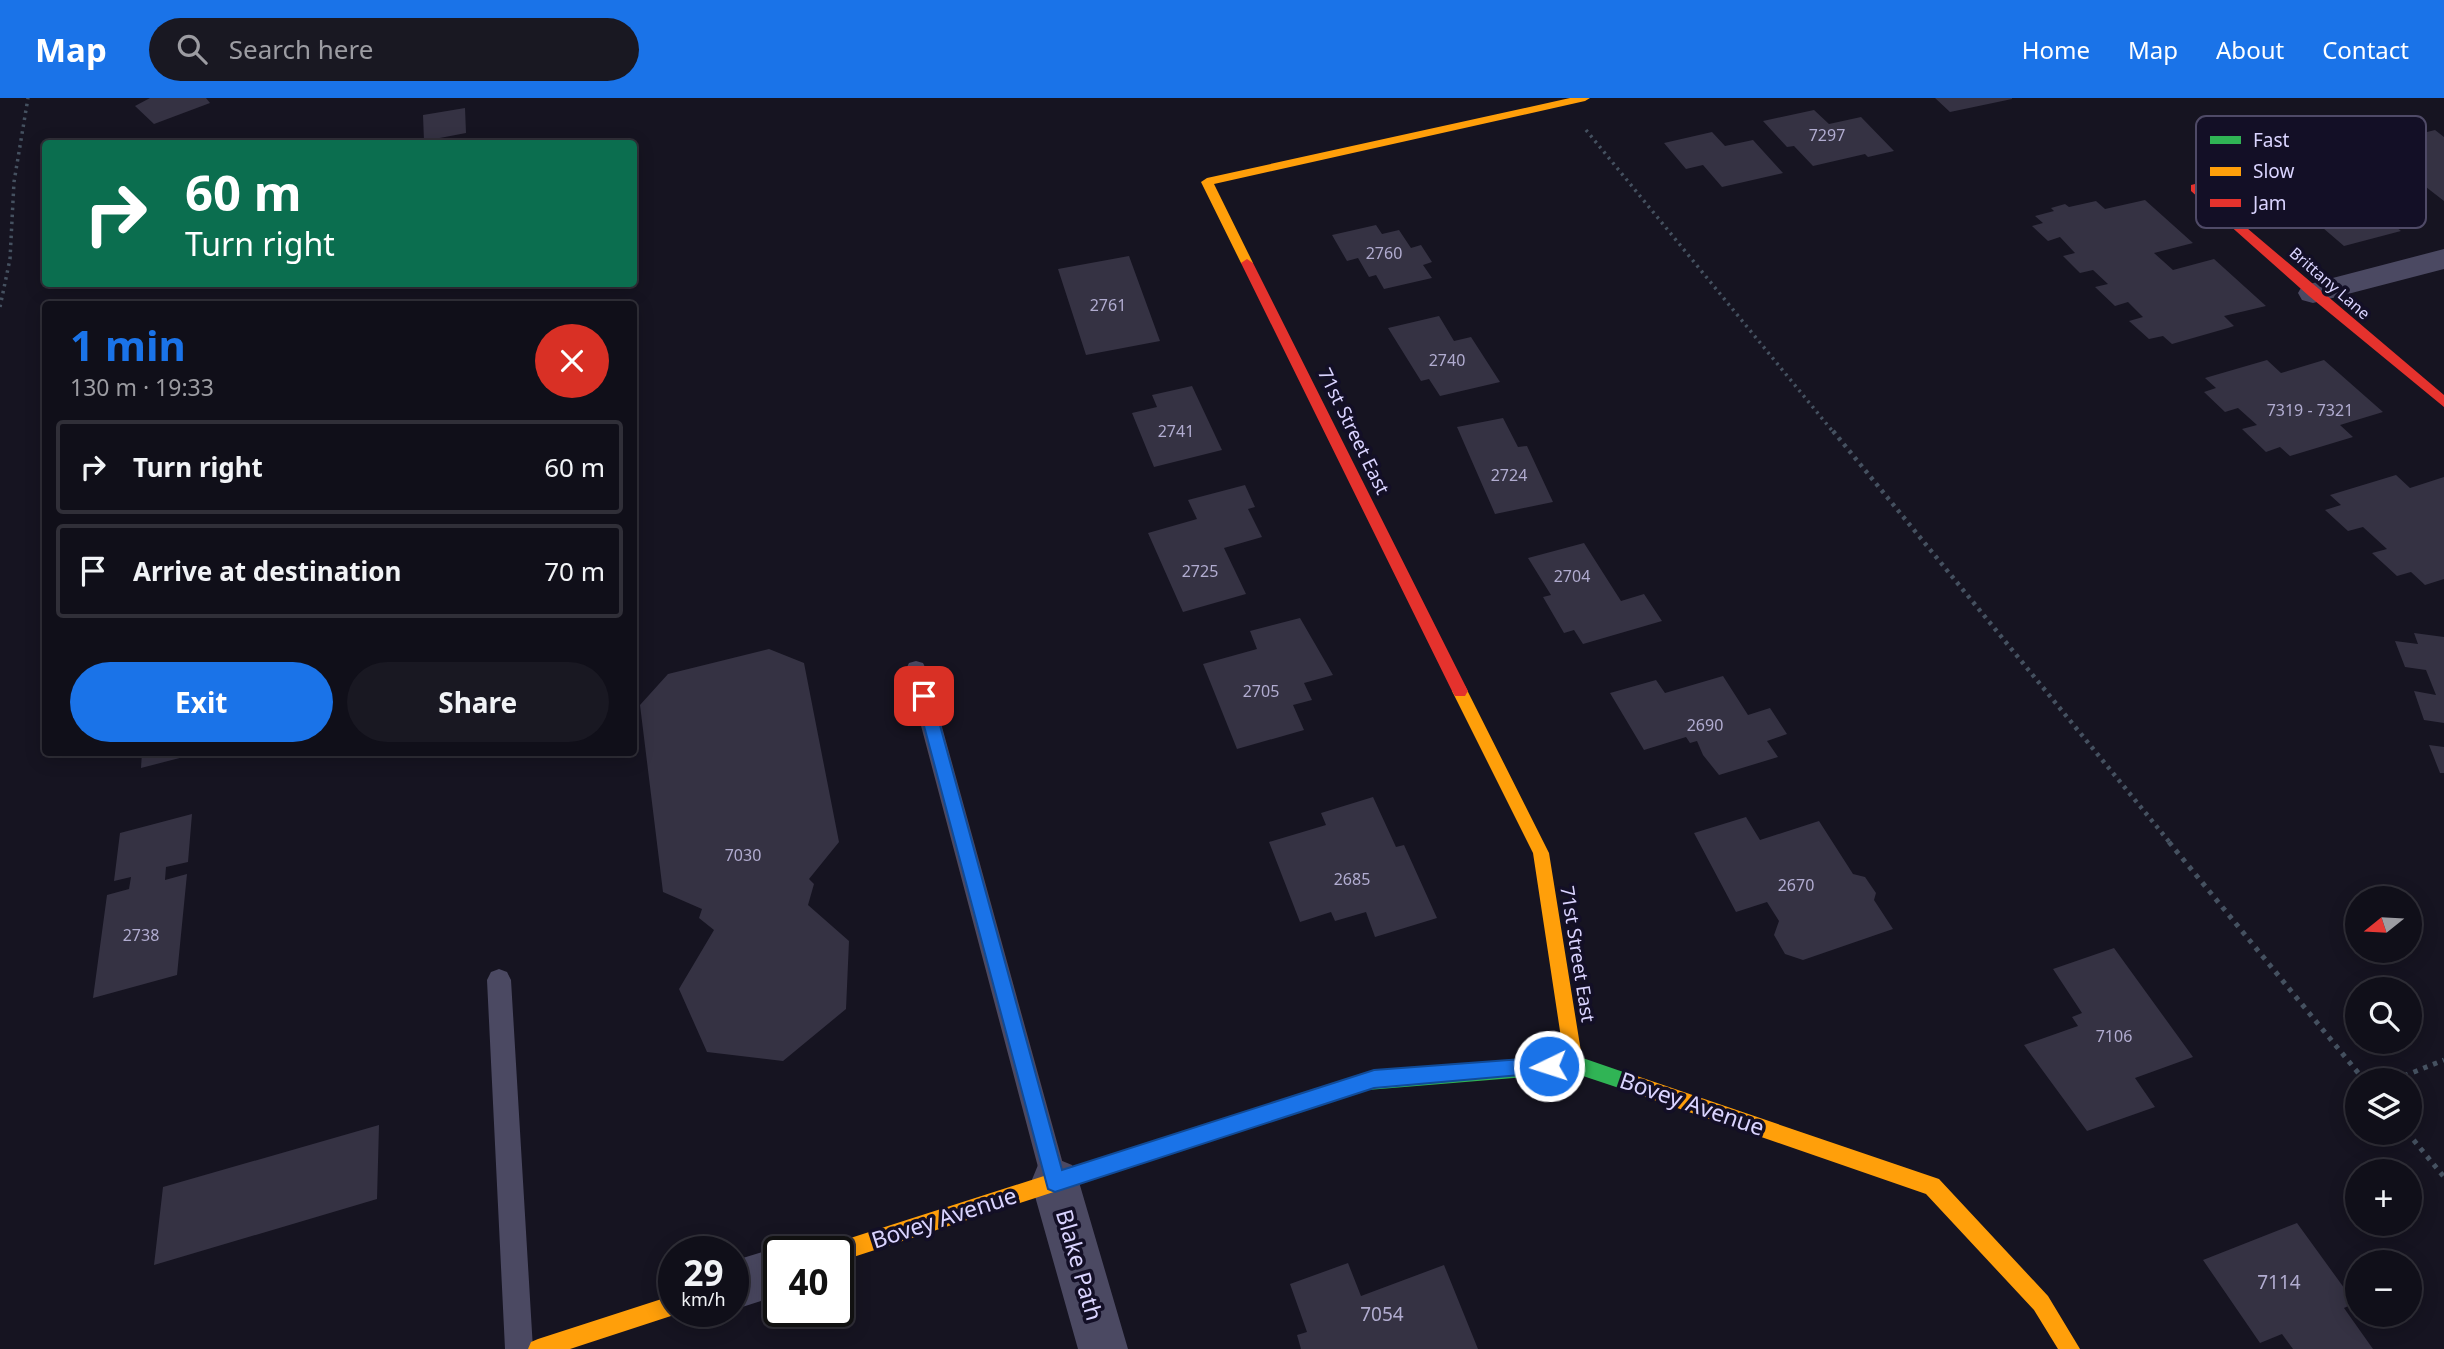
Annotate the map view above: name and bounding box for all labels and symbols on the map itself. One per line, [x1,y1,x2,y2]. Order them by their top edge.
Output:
legend [2196,116,2426,228]
house number: 7297 [1809,124,1845,146]
text: Fast [2253,127,2290,153]
text: Slow [2253,158,2294,184]
text: Jam [2251,190,2287,216]
house number: 2760 [1366,242,1402,264]
street label: Brittany Lane [2285,242,2375,324]
house number: 2761 [1090,294,1126,316]
house number: 2740 [1429,349,1465,371]
street label: 71st Street East [1312,363,1396,499]
house number: 7319 - 7321 [2267,399,2353,421]
house number: 2741 [1158,420,1194,442]
house number: 2724 [1491,464,1527,486]
house number: 2725 [1182,560,1218,582]
house number: 2704 [1554,565,1590,587]
pin [894,666,954,726]
house number: 2705 [1243,680,1279,702]
house number: 2690 [1687,714,1723,736]
house number: 7030 [725,844,761,866]
house number: 2685 [1334,868,1370,890]
house number: 2670 [1778,874,1814,896]
street label: 71st Street East [1554,884,1602,1024]
north arrow [2345,886,2422,962]
house number: 2738 [123,924,159,946]
house number: 7106 [2096,1025,2132,1047]
position arrow [1512,1029,1586,1103]
street label: Bovey Avenue [1616,1063,1769,1143]
street label: Bovey Avenue [867,1178,1020,1256]
street label: Blake Path [1049,1205,1111,1324]
speed limit sign: 40 [763,1236,854,1327]
house number: 7114 [2257,1269,2301,1295]
house number: 7054 [1360,1301,1404,1327]

